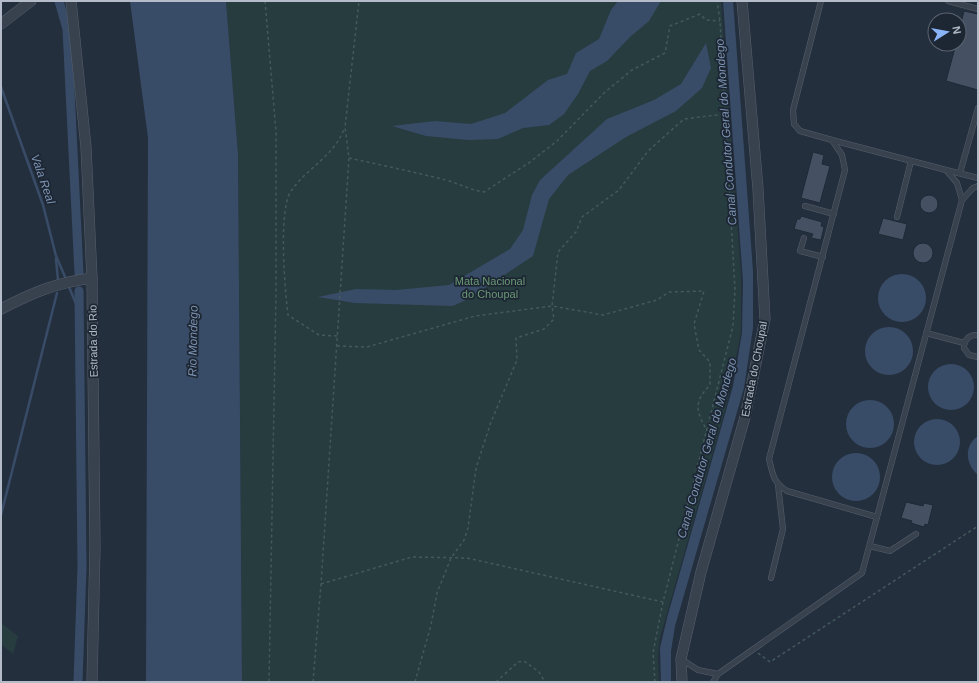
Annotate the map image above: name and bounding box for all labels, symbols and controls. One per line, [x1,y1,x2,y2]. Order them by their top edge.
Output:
north arrow [927,12,967,52]
text: N [950,25,963,35]
water label: Canal Condutor Geral do Mondego [712,38,739,226]
water label: Vala Real [28,152,58,206]
park label: Mata Nacional do Choupal [455,275,525,300]
street label: Estrada do Rio [86,305,100,377]
water label: Rio Mondego [185,305,201,377]
street label: Estrada do Choupal [739,320,769,418]
water label: Canal Condutor Geral do Mondego [675,356,740,540]

